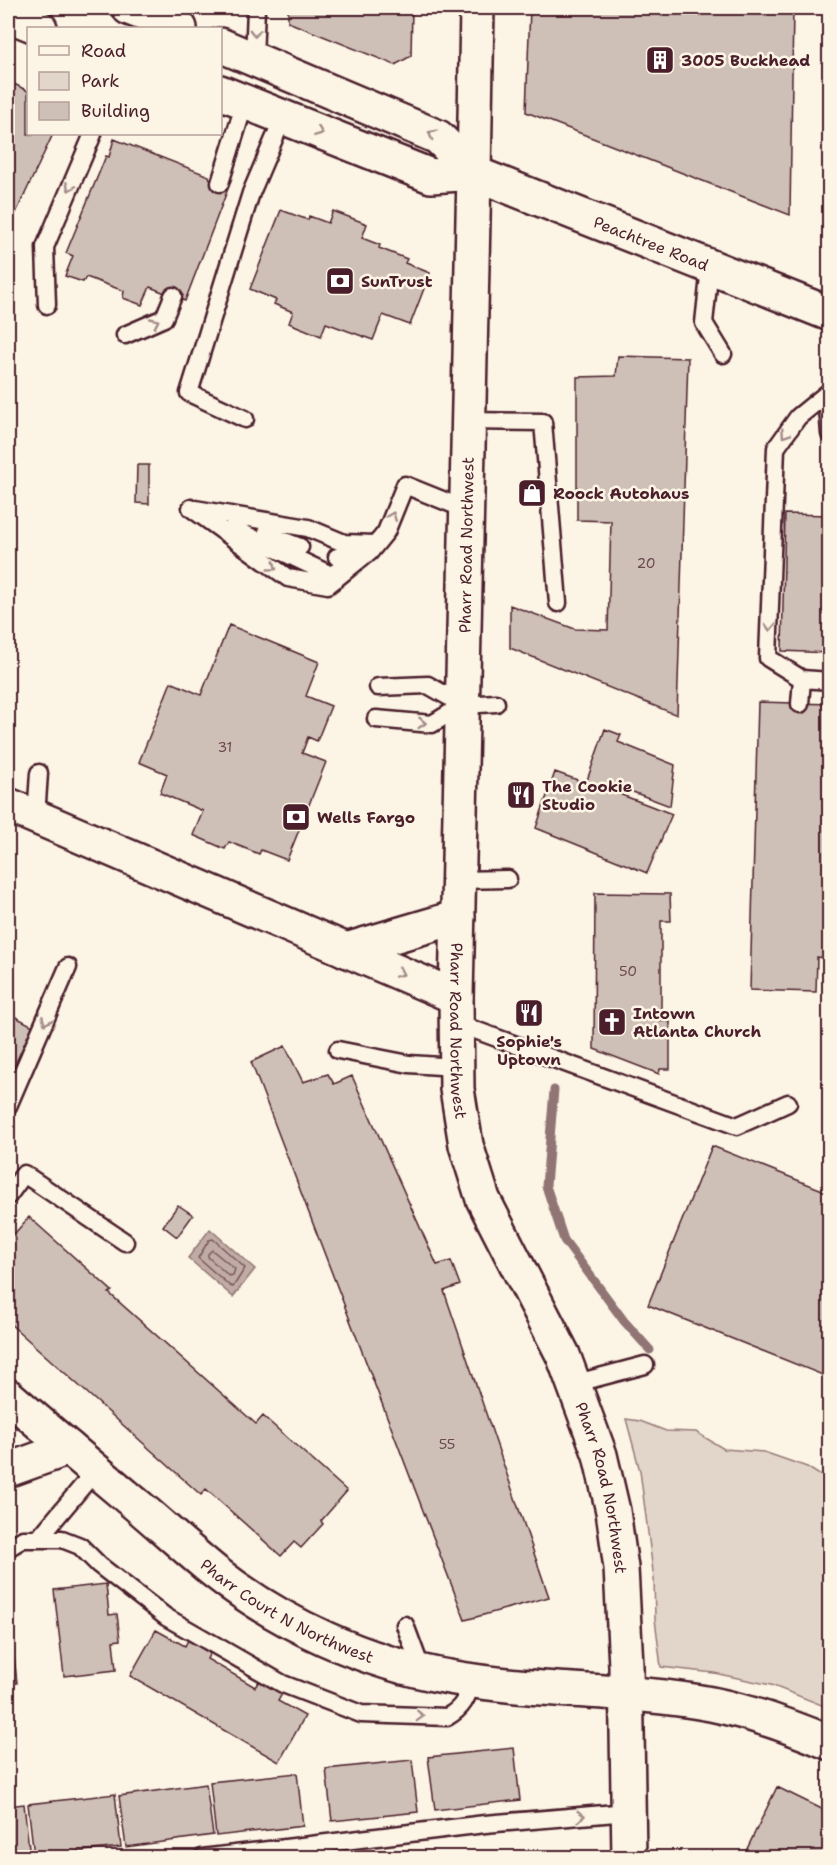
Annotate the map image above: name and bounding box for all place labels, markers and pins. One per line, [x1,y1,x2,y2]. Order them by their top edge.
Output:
building icon: 3005 Buckhead [644,44,676,76]
place label: 3005 Buckhead [681,50,810,71]
bank icon: SunTrust [324,265,356,297]
place label: SunTrust [361,271,433,292]
shop icon: Roock Autohaus [516,477,548,509]
place label: Roock Autohaus [553,483,689,504]
place label: The Cookie Studio [542,776,633,815]
restaurant icon: The Cookie Studio [505,779,537,811]
bank icon: Wells Fargo [280,801,312,833]
place label: Wells Fargo [317,807,415,828]
restaurant icon: Sophie's Uptown [513,997,545,1029]
place label: Intown Atlanta Church [633,1003,761,1042]
church icon: Intown Atlanta Church [596,1006,628,1038]
place label: Sophie's Uptown [496,1031,562,1070]

